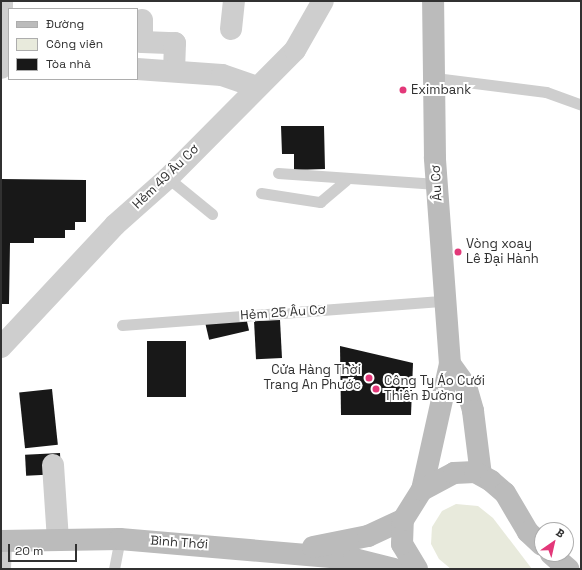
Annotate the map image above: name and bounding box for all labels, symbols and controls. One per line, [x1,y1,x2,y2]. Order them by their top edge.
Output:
legend [8,8,138,80]
text: Đường [46,16,84,32]
text: Công viên [46,36,103,52]
text: Tòa nhà [46,56,91,72]
place label: Eximbank [411,82,471,98]
marker: Eximbank [398,85,408,95]
street label: Hẻm 49 Âu Cơ [130,141,202,213]
street label: Âu Cơ [428,165,446,201]
place label: Vòng xoay Lê Đại Hành [466,237,539,268]
marker: Vòng xoay Lê Đại Hành [453,247,463,257]
street label: Hẻm 25 Âu Cơ [240,302,326,324]
place label: Cửa Hàng Thời Trang An Phước [263,363,361,394]
marker: Cửa Hàng Thời Trang An Phước [364,373,374,383]
place label: Công Ty Áo Cưới Thiên Đường [384,374,486,405]
marker: Công Ty Áo Cưới Thiên Đường [371,384,381,394]
north arrow [534,522,574,562]
text: B [553,525,567,541]
street label: Bình Thới [149,533,209,553]
scale bar [10,536,79,562]
text: 20 m [15,543,43,559]

